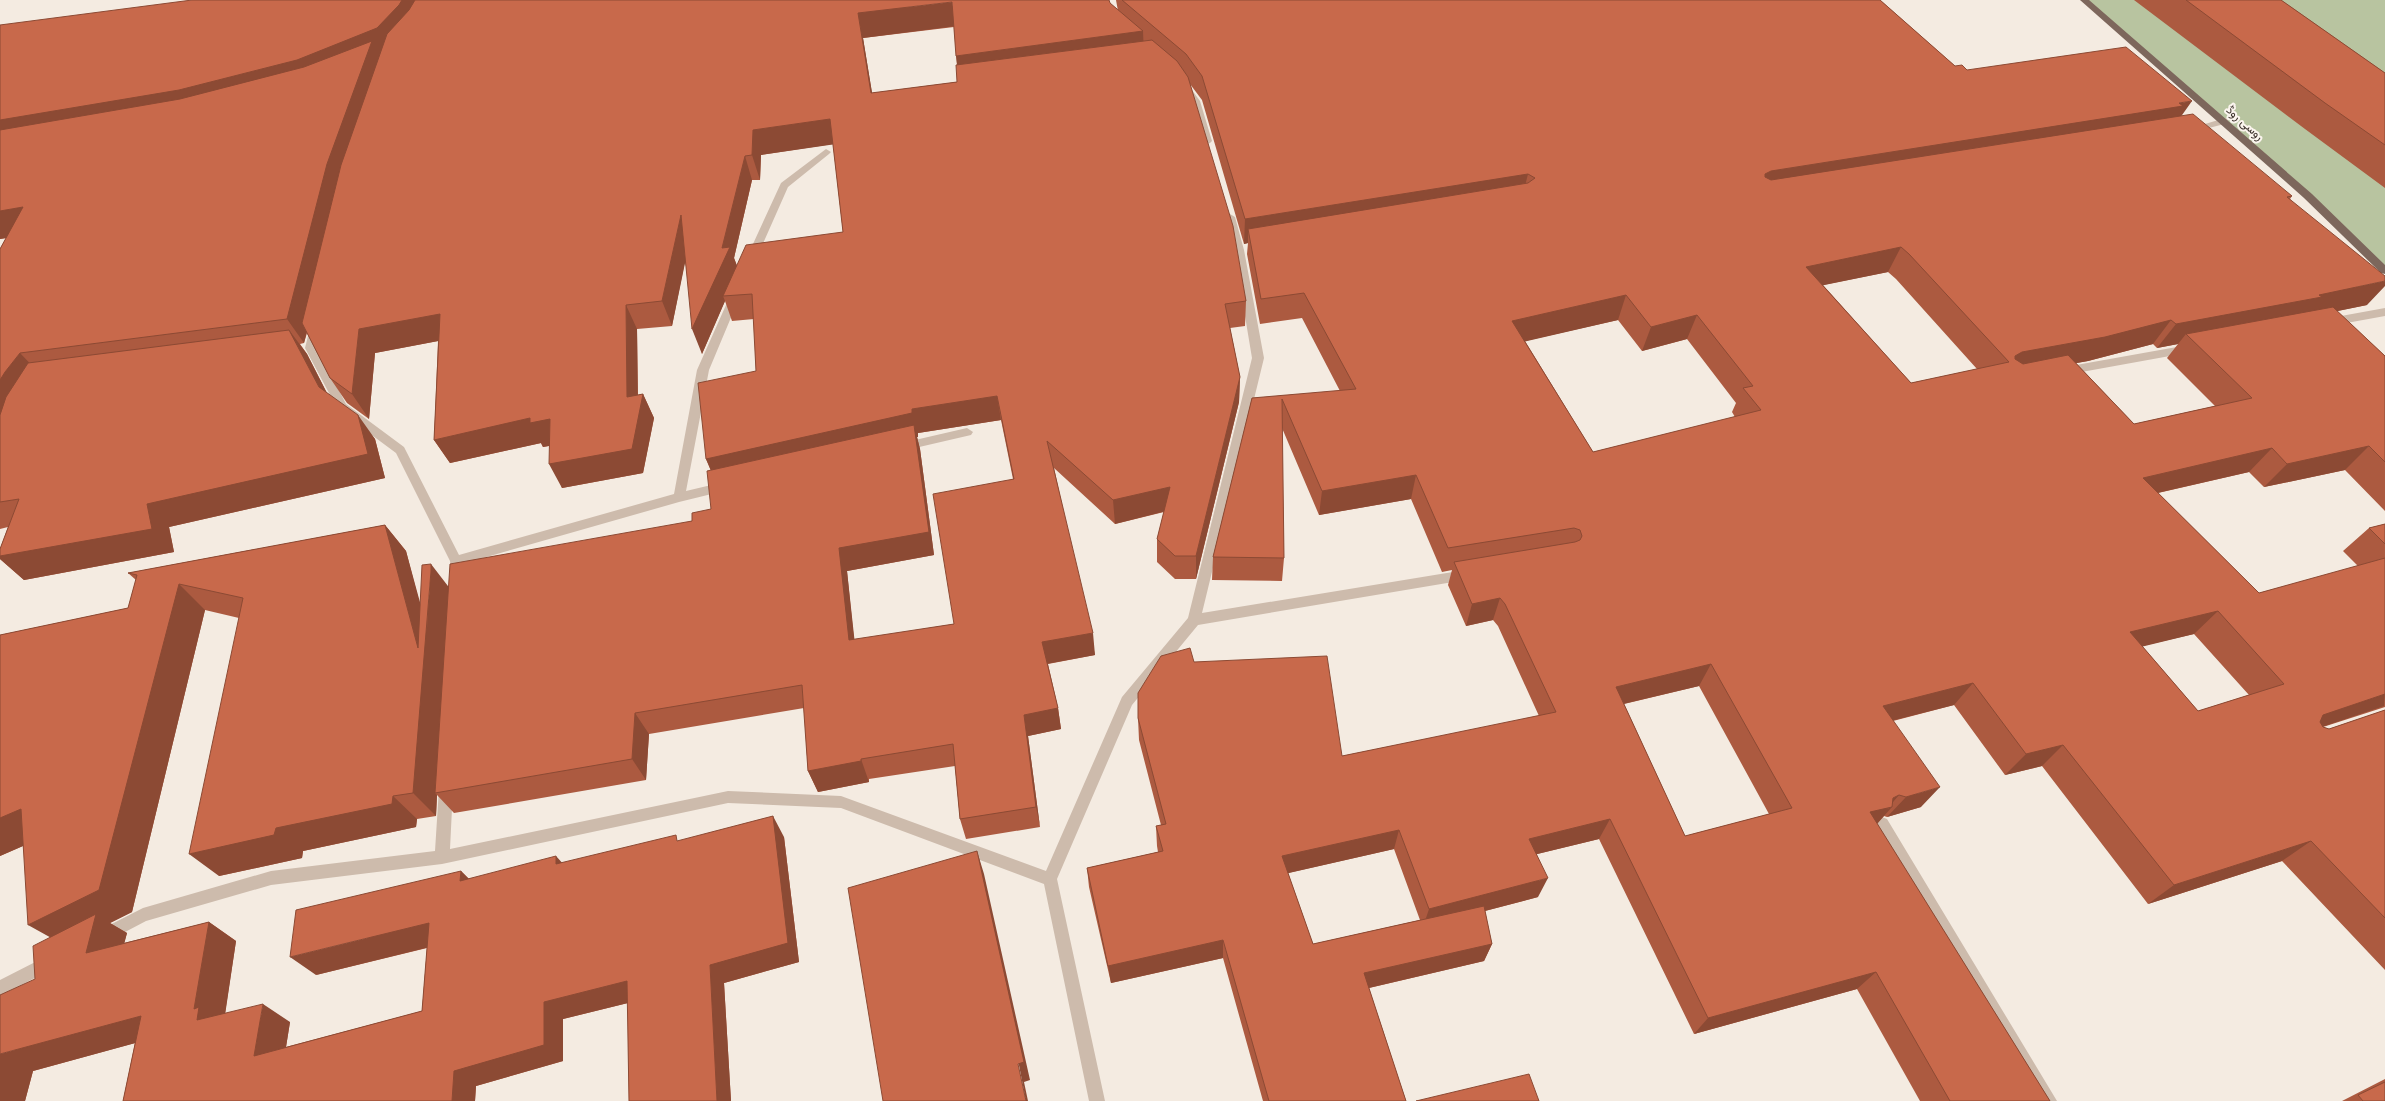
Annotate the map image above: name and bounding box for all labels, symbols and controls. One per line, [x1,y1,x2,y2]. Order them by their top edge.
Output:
street label: روسی روڈ [2222,101,2268,145]

